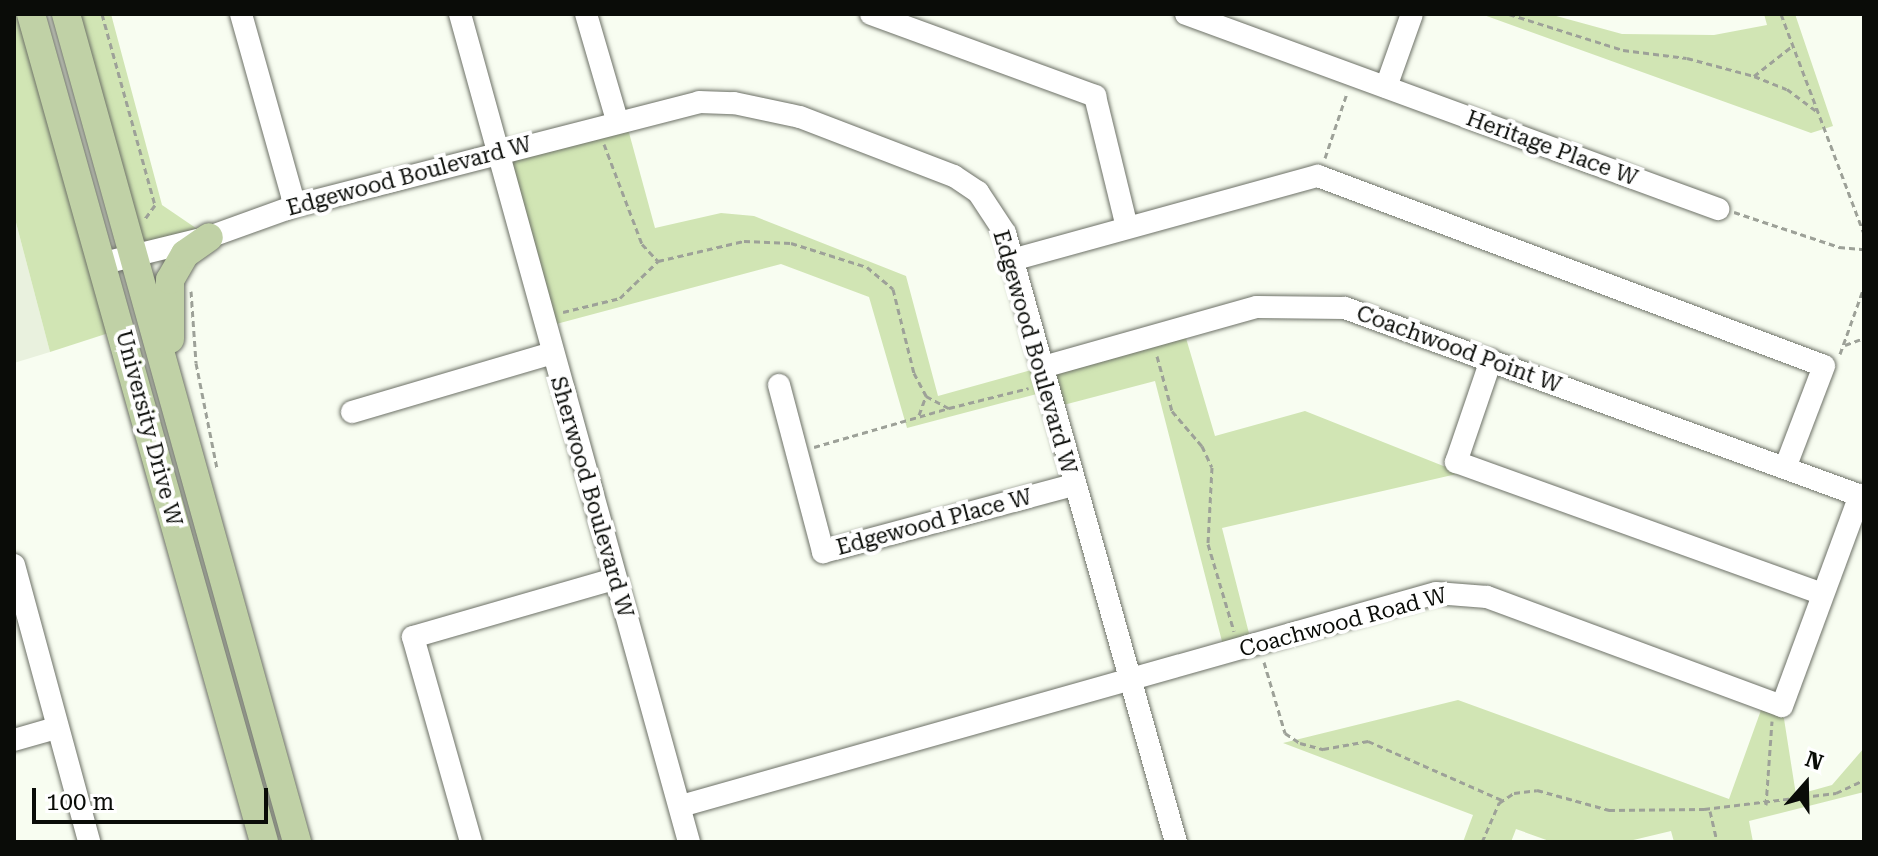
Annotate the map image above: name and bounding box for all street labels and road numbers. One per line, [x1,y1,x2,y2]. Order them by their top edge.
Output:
street label: Heritage Place W [1463,105,1641,191]
street label: Edgewood Boulevard W [284,131,534,221]
street label: Edgewood Boulevard W [988,227,1082,477]
street label: Coachwood Point W [1353,300,1565,398]
street label: University Drive W [110,327,188,529]
street label: Sherwood Boulevard W [545,373,639,621]
street label: Edgewood Place W [833,483,1035,561]
street label: Coachwood Road W [1236,582,1450,662]

